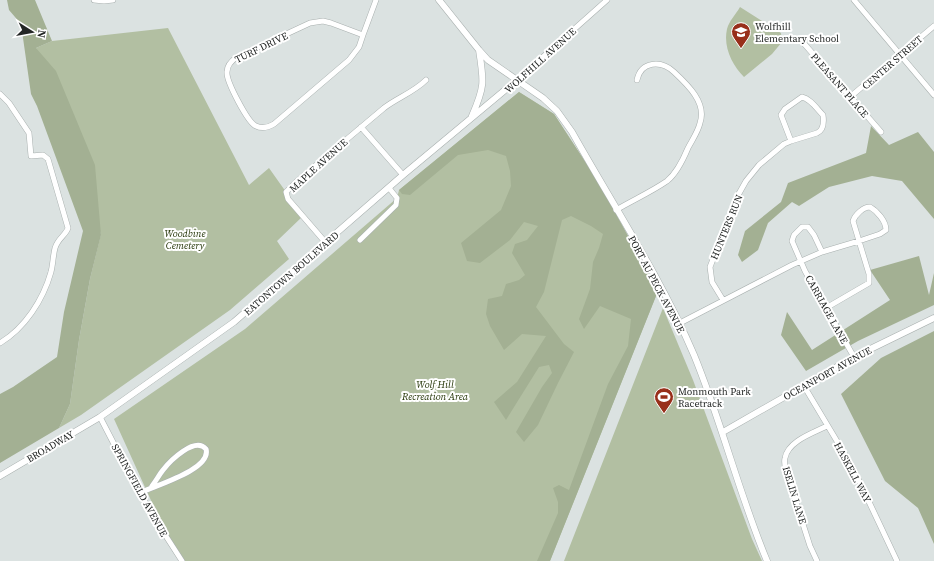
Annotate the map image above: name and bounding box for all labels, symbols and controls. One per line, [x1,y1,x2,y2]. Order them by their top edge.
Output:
north arrow [12,12,52,52]
place label: Wolfhill Elementary School [755,20,839,45]
school or university icon: Wolfhill Elementary School [730,21,752,49]
street label: WOLFHILL AVENUE [502,25,579,96]
text: N [33,28,49,39]
street label: TURF DRIVE [233,29,290,66]
street label: CENTER STREET [859,32,925,92]
street label: PLEASANT PLACE [808,50,871,120]
street label: MAPLE AVENUE [286,136,350,195]
street label: HUNTERS RUN [707,193,745,262]
park label: Woodbine Cemetery [164,227,206,252]
street label: EATONTOWN BOULEVARD [241,229,341,318]
street label: PORT AU PECK AVENUE [625,233,688,335]
street label: CARRIAGE LANE [802,273,851,346]
street label: OCEANPORT AVENUE [781,344,874,403]
park label: Wolf Hill Recreation Area [401,378,469,403]
place label: Monmouth Park Racetrack [678,385,751,410]
sports icon: Monmouth Park Racetrack [653,386,675,414]
street label: BROADWAY [24,427,77,465]
street label: HASKELL WAY [831,440,874,505]
street label: SPRINGFIELD AVENUE [109,442,170,539]
street label: ISELIN LANE [780,465,809,526]

